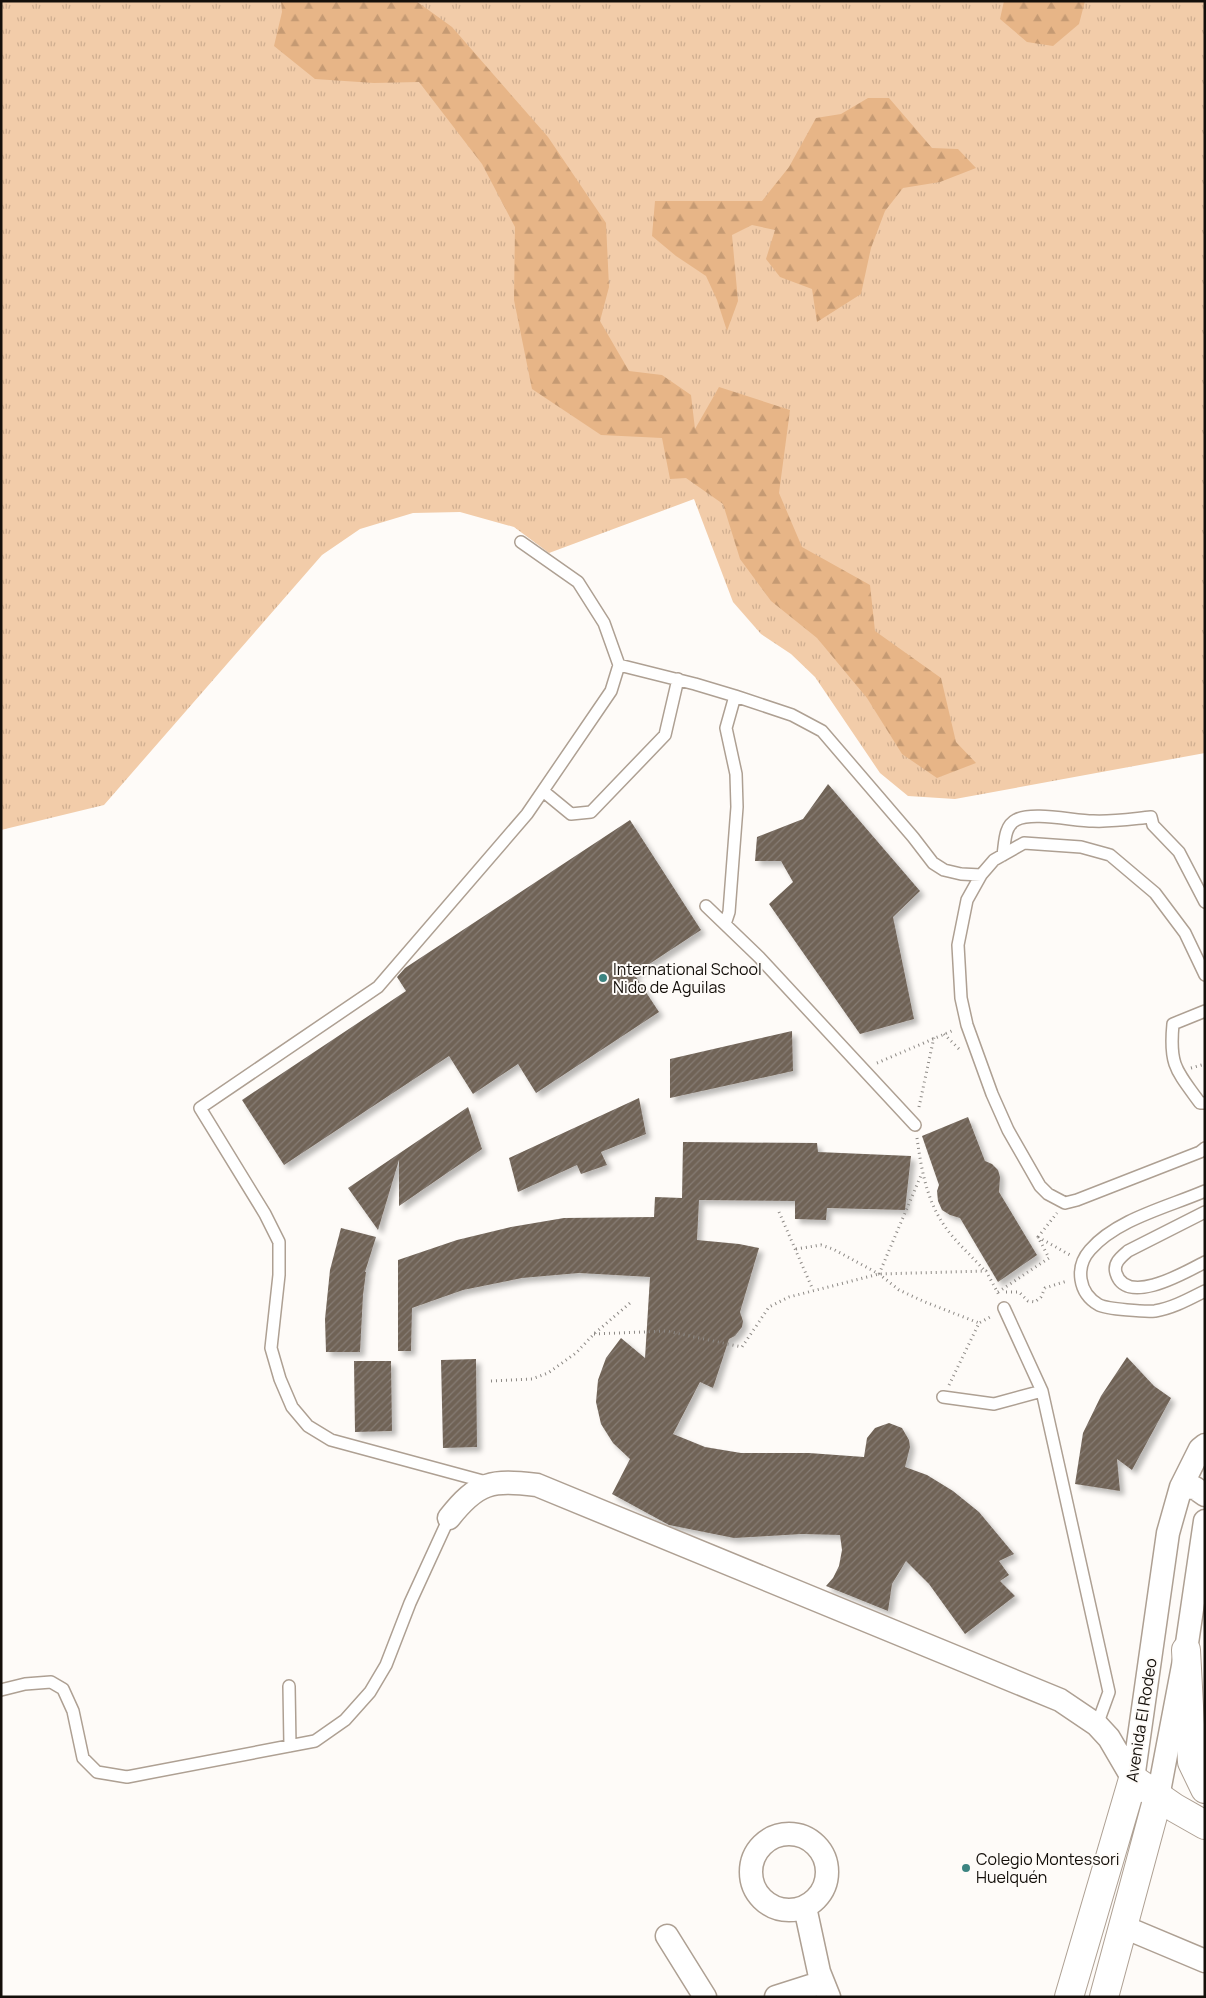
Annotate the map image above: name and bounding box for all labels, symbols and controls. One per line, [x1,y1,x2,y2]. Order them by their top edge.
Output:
place label: International School Nido de Aguilas [613,958,762,998]
marker: International School Nido de Aguilas [597,972,609,984]
street label: Avenida El Rodeo [1120,1656,1162,1784]
place label: Colegio Montessori Huelquén [976,1848,1120,1888]
marker: Colegio Montessori Huelquén [960,1862,972,1874]

